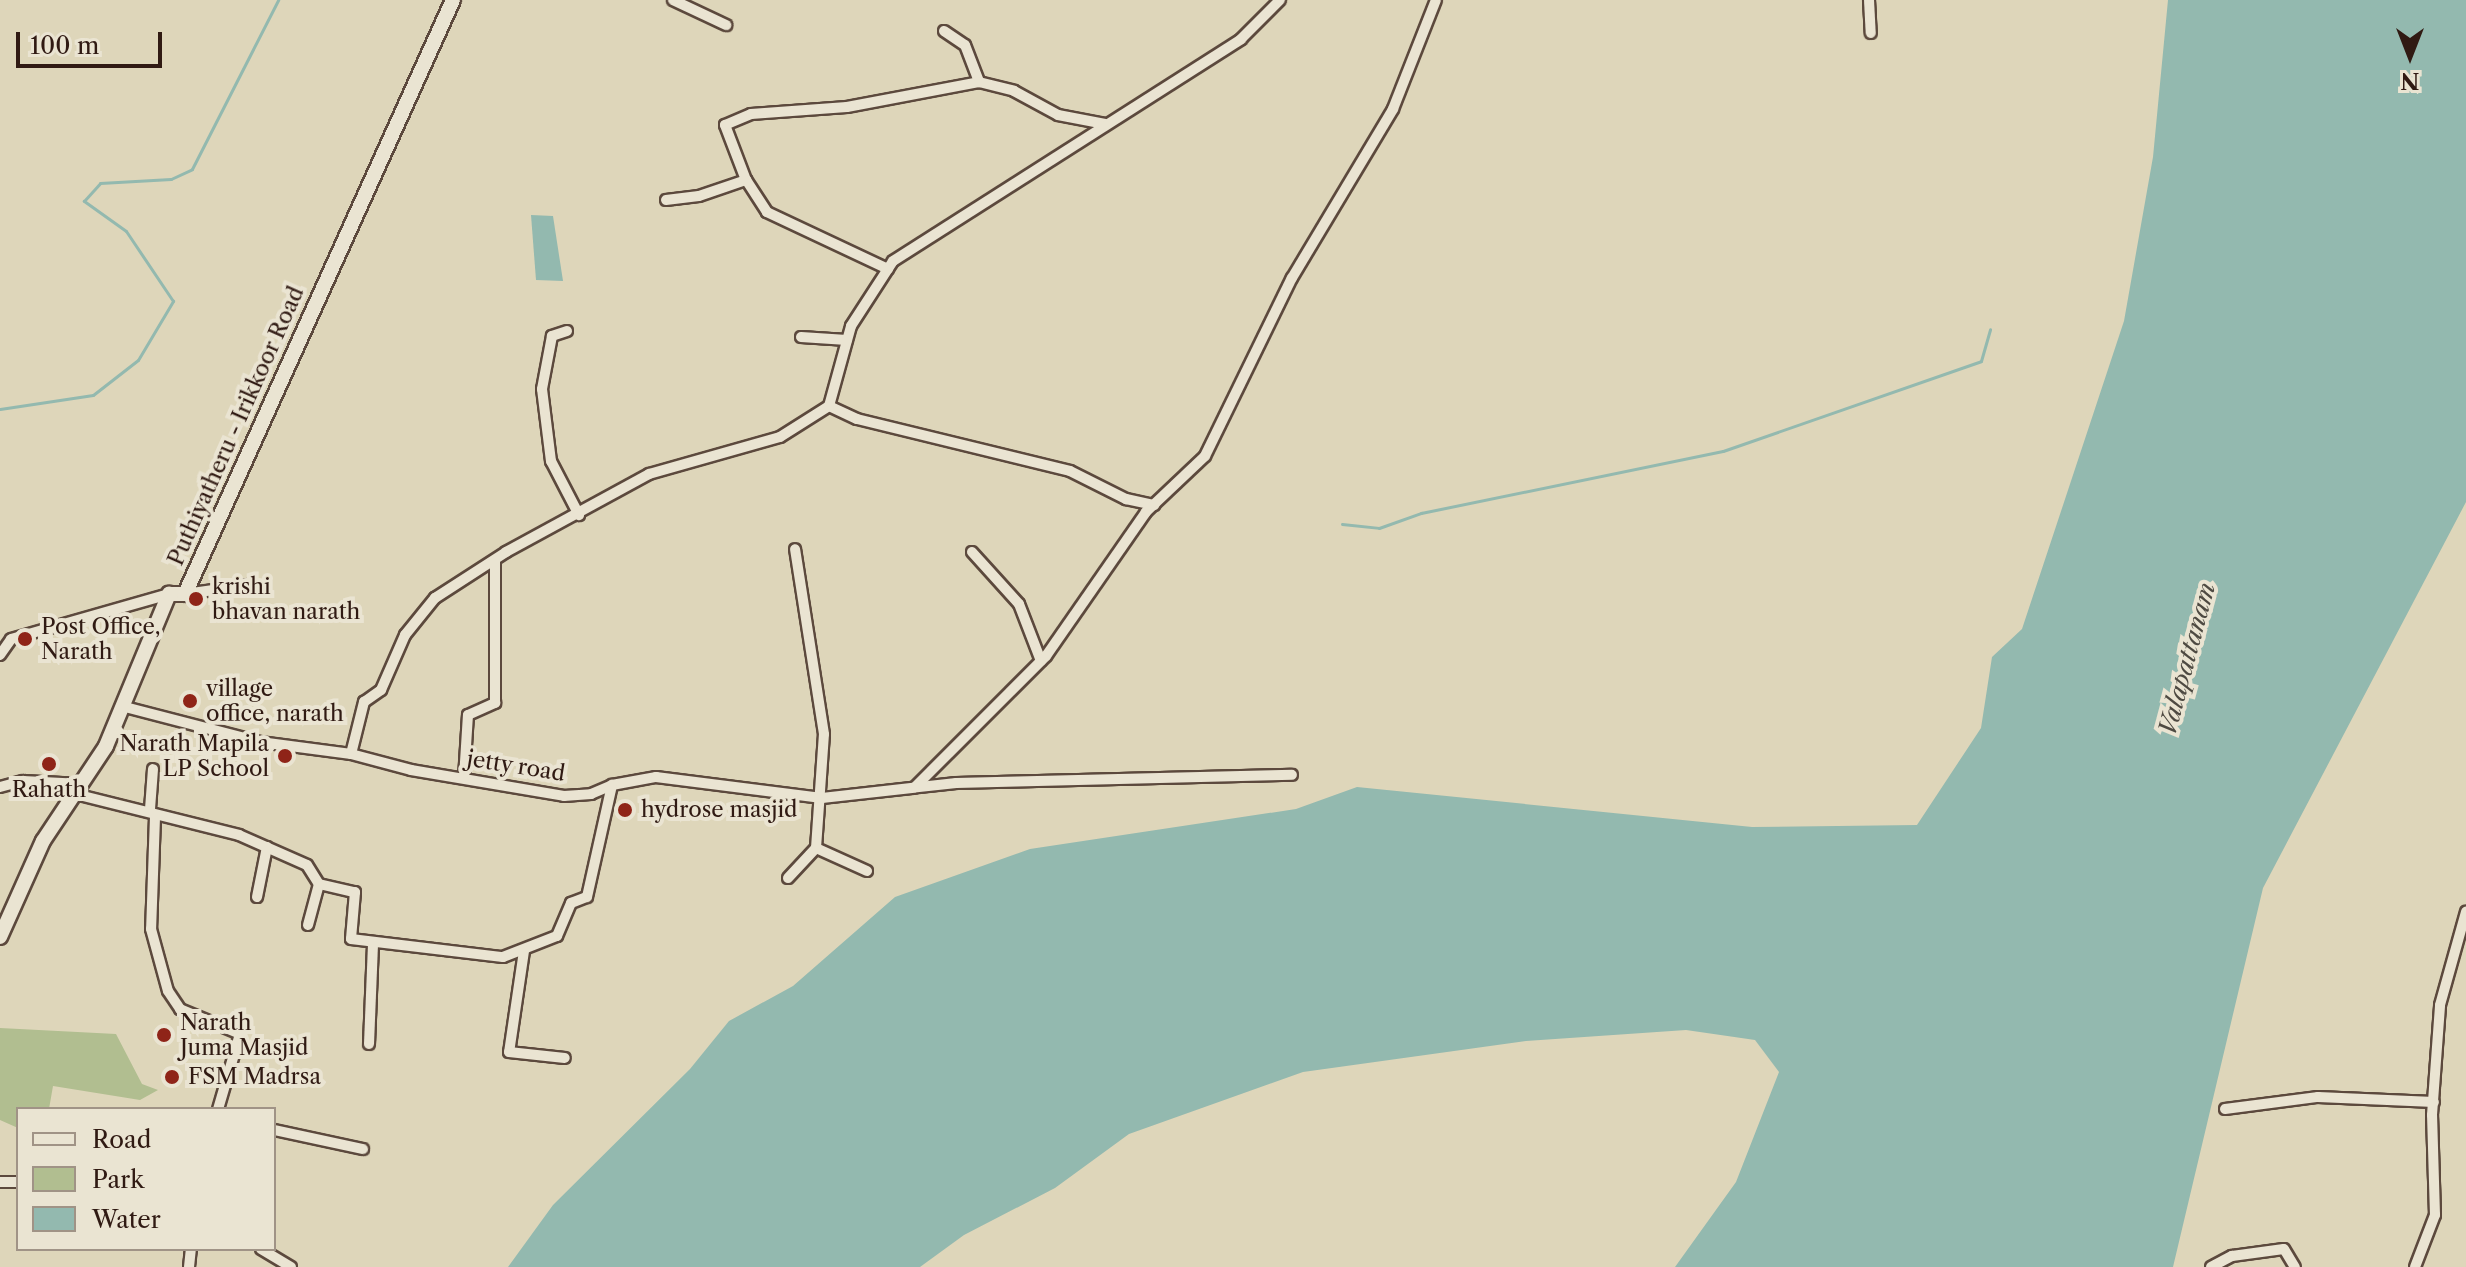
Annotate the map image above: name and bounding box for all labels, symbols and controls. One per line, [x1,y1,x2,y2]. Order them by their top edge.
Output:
scale bar [20,16,166,66]
north arrow [2370,16,2450,96]
text: 100 m [30,31,99,60]
text: N [2400,67,2420,94]
street label: Puthiyatheru - Irikkoor Road [162,282,310,570]
place label: krishi bhavan narath [212,573,360,624]
water label: Valapattanam [2153,579,2221,739]
marker: krishi bhavan narath [187,590,205,608]
place label: Post Office, Narath [41,613,161,664]
marker: Post Office, Narath [16,630,34,648]
place label: village office, narath [206,675,344,726]
marker: village office, narath [181,692,199,710]
place label: Narath Mapila LP School [120,730,269,782]
street label: jetty road [465,745,567,787]
marker: Narath Mapila LP School [276,747,294,765]
marker: Rahath [40,755,58,773]
place label: Rahath [12,777,86,803]
place label: hydrose masjid [641,797,798,823]
marker: hydrose masjid [616,801,634,819]
place label: Narath Juma Masjid [180,1009,309,1060]
marker: Narath Juma Masjid [155,1026,173,1044]
place label: FSM Madrsa [188,1064,321,1090]
marker: FSM Madrsa [163,1068,181,1086]
legend [16,1107,276,1251]
text: Road [92,1125,151,1154]
text: Park [92,1165,144,1194]
text: Water [92,1205,161,1234]

